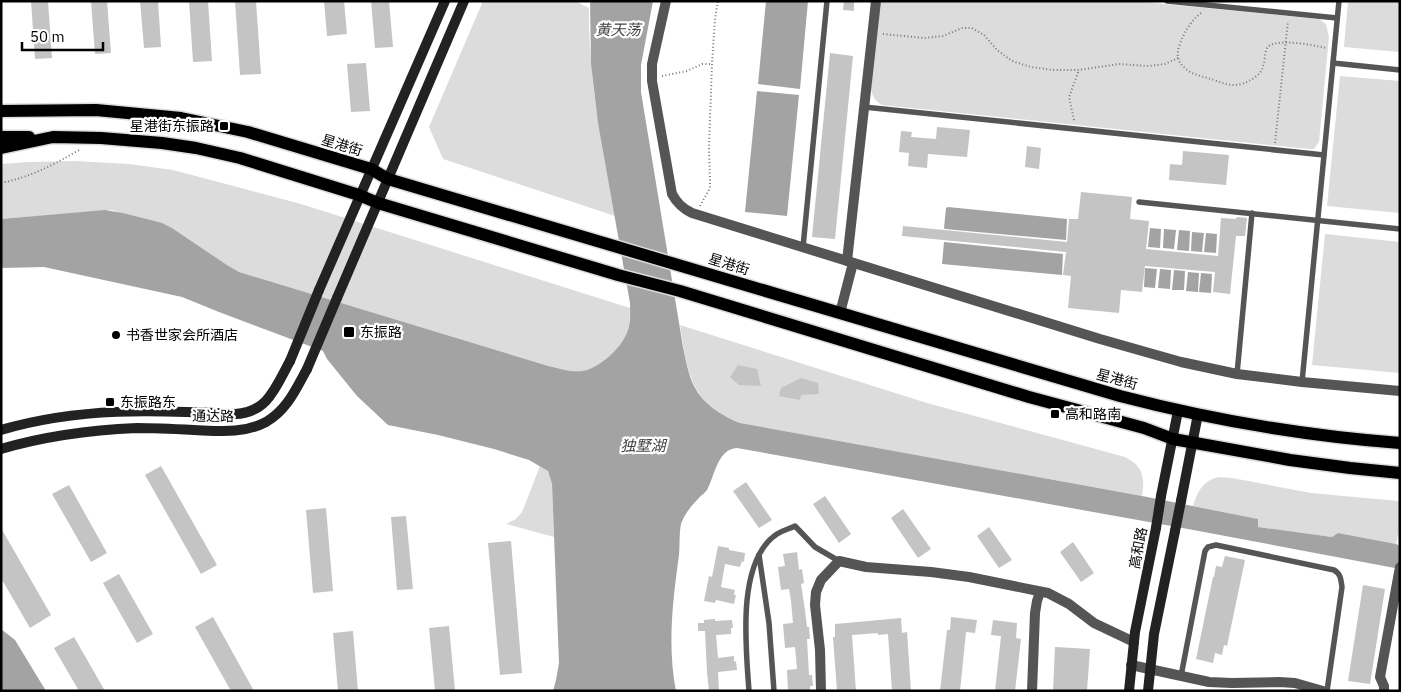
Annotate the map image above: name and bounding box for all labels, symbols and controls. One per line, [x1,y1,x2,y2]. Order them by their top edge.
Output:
scale bar [22,20,104,52]
water label: 黄天荡 [595,20,643,39]
text: 50 m [30,27,65,46]
place label: 星港街东振路 [130,117,214,135]
marker: 星港街东振路 [218,120,230,132]
street label: 星港街 [319,130,365,160]
street label: 星港街 [706,249,752,279]
place label: 东振路 [360,323,402,341]
marker: 东振路 [342,325,356,339]
place label: 书香世家会所酒店 [126,326,238,344]
marker: 书香世家会所酒店 [110,329,122,341]
street label: 星港街 [1094,365,1140,393]
place label: 东振路东 [120,393,176,411]
marker: 东振路东 [104,396,116,408]
place label: 高和路南 [1065,405,1121,423]
street label: 通达路 [192,407,234,425]
marker: 高和路南 [1049,408,1061,420]
water label: 独墅湖 [620,436,667,455]
street label: 高和路 [1125,526,1151,570]

